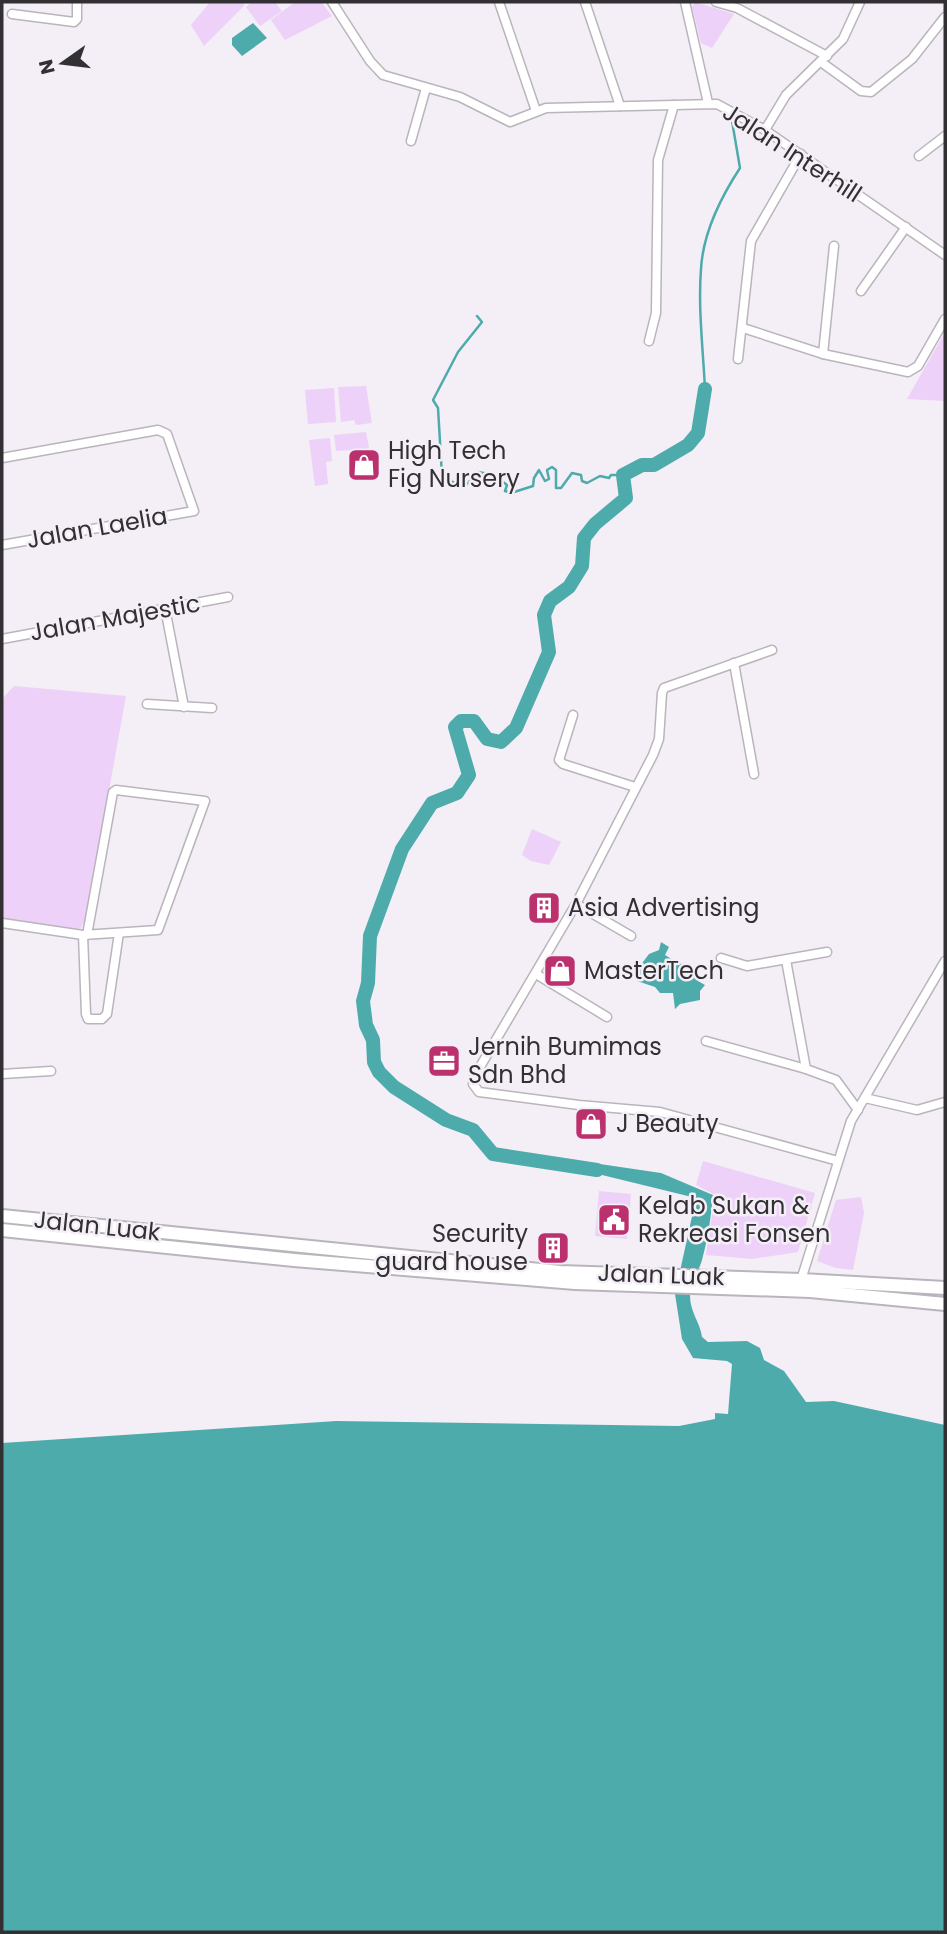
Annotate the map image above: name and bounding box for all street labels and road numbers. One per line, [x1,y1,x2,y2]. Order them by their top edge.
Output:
street label: Jalan Interhill [716,95,868,210]
street label: Jalan Laelia [24,499,170,556]
street label: Jalan Majestic [27,586,203,649]
street label: Jalan Luak [32,1202,163,1249]
street label: Jalan Luak [597,1256,726,1293]

